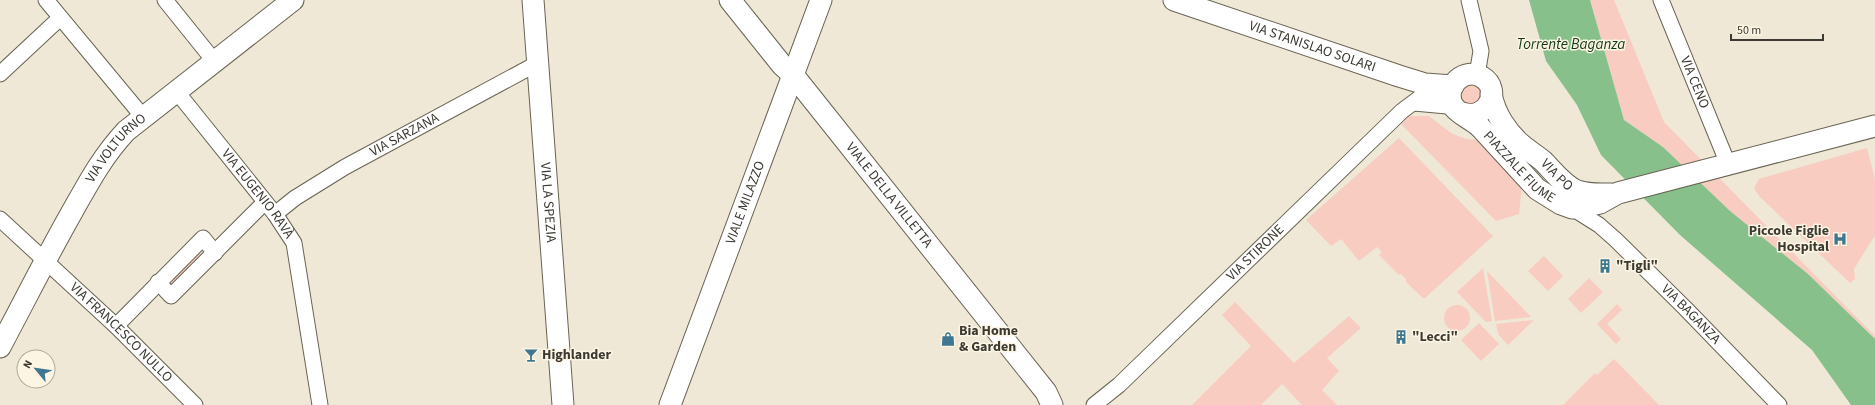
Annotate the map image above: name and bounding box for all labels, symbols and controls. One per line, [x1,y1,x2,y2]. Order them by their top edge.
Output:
street label: VIA STANISLAO SOLARI [1246,16,1378,77]
scale bar [1731,16,1823,42]
text: 50 m [1737,22,1761,39]
water label: Torrente Baganza [1517,34,1625,55]
street label: VIA CENO [1675,53,1714,112]
street label: VIA SARZANA [366,108,443,162]
street label: VIA VOLTURNO [81,109,150,187]
street label: PIAZZALE FIUME [1478,126,1559,208]
street label: VIALE DELLA VILLETTA [841,138,938,252]
street label: VIA EUGENIO RAVÀ [217,145,299,243]
street label: VIA PO [1536,154,1577,196]
street label: VIALE MILAZZO [721,158,770,247]
street label: VIA LA SPEZIA [535,162,561,244]
street label: VIA STIRONE [1222,220,1289,286]
place label: Piccole Figlie Hospital [1749,221,1829,257]
hospital icon: Piccole Figlie Hospital [1832,231,1848,247]
place label: "Tigli" [1616,256,1658,276]
building icon: "Tigli" [1597,258,1613,274]
street label: VIA FRANCESCO NULLO [65,278,177,387]
street label: VIA BAGANZA [1657,280,1725,349]
place label: Bia Home & Garden [959,321,1018,357]
place label: "Lecci" [1412,327,1458,347]
building icon: "Lecci" [1393,329,1409,345]
shop icon: Bia Home & Garden [940,331,956,347]
place label: Highlander [542,345,611,365]
bar icon: Highlander [523,347,539,363]
north arrow [16,349,56,389]
text: N [19,358,36,371]

